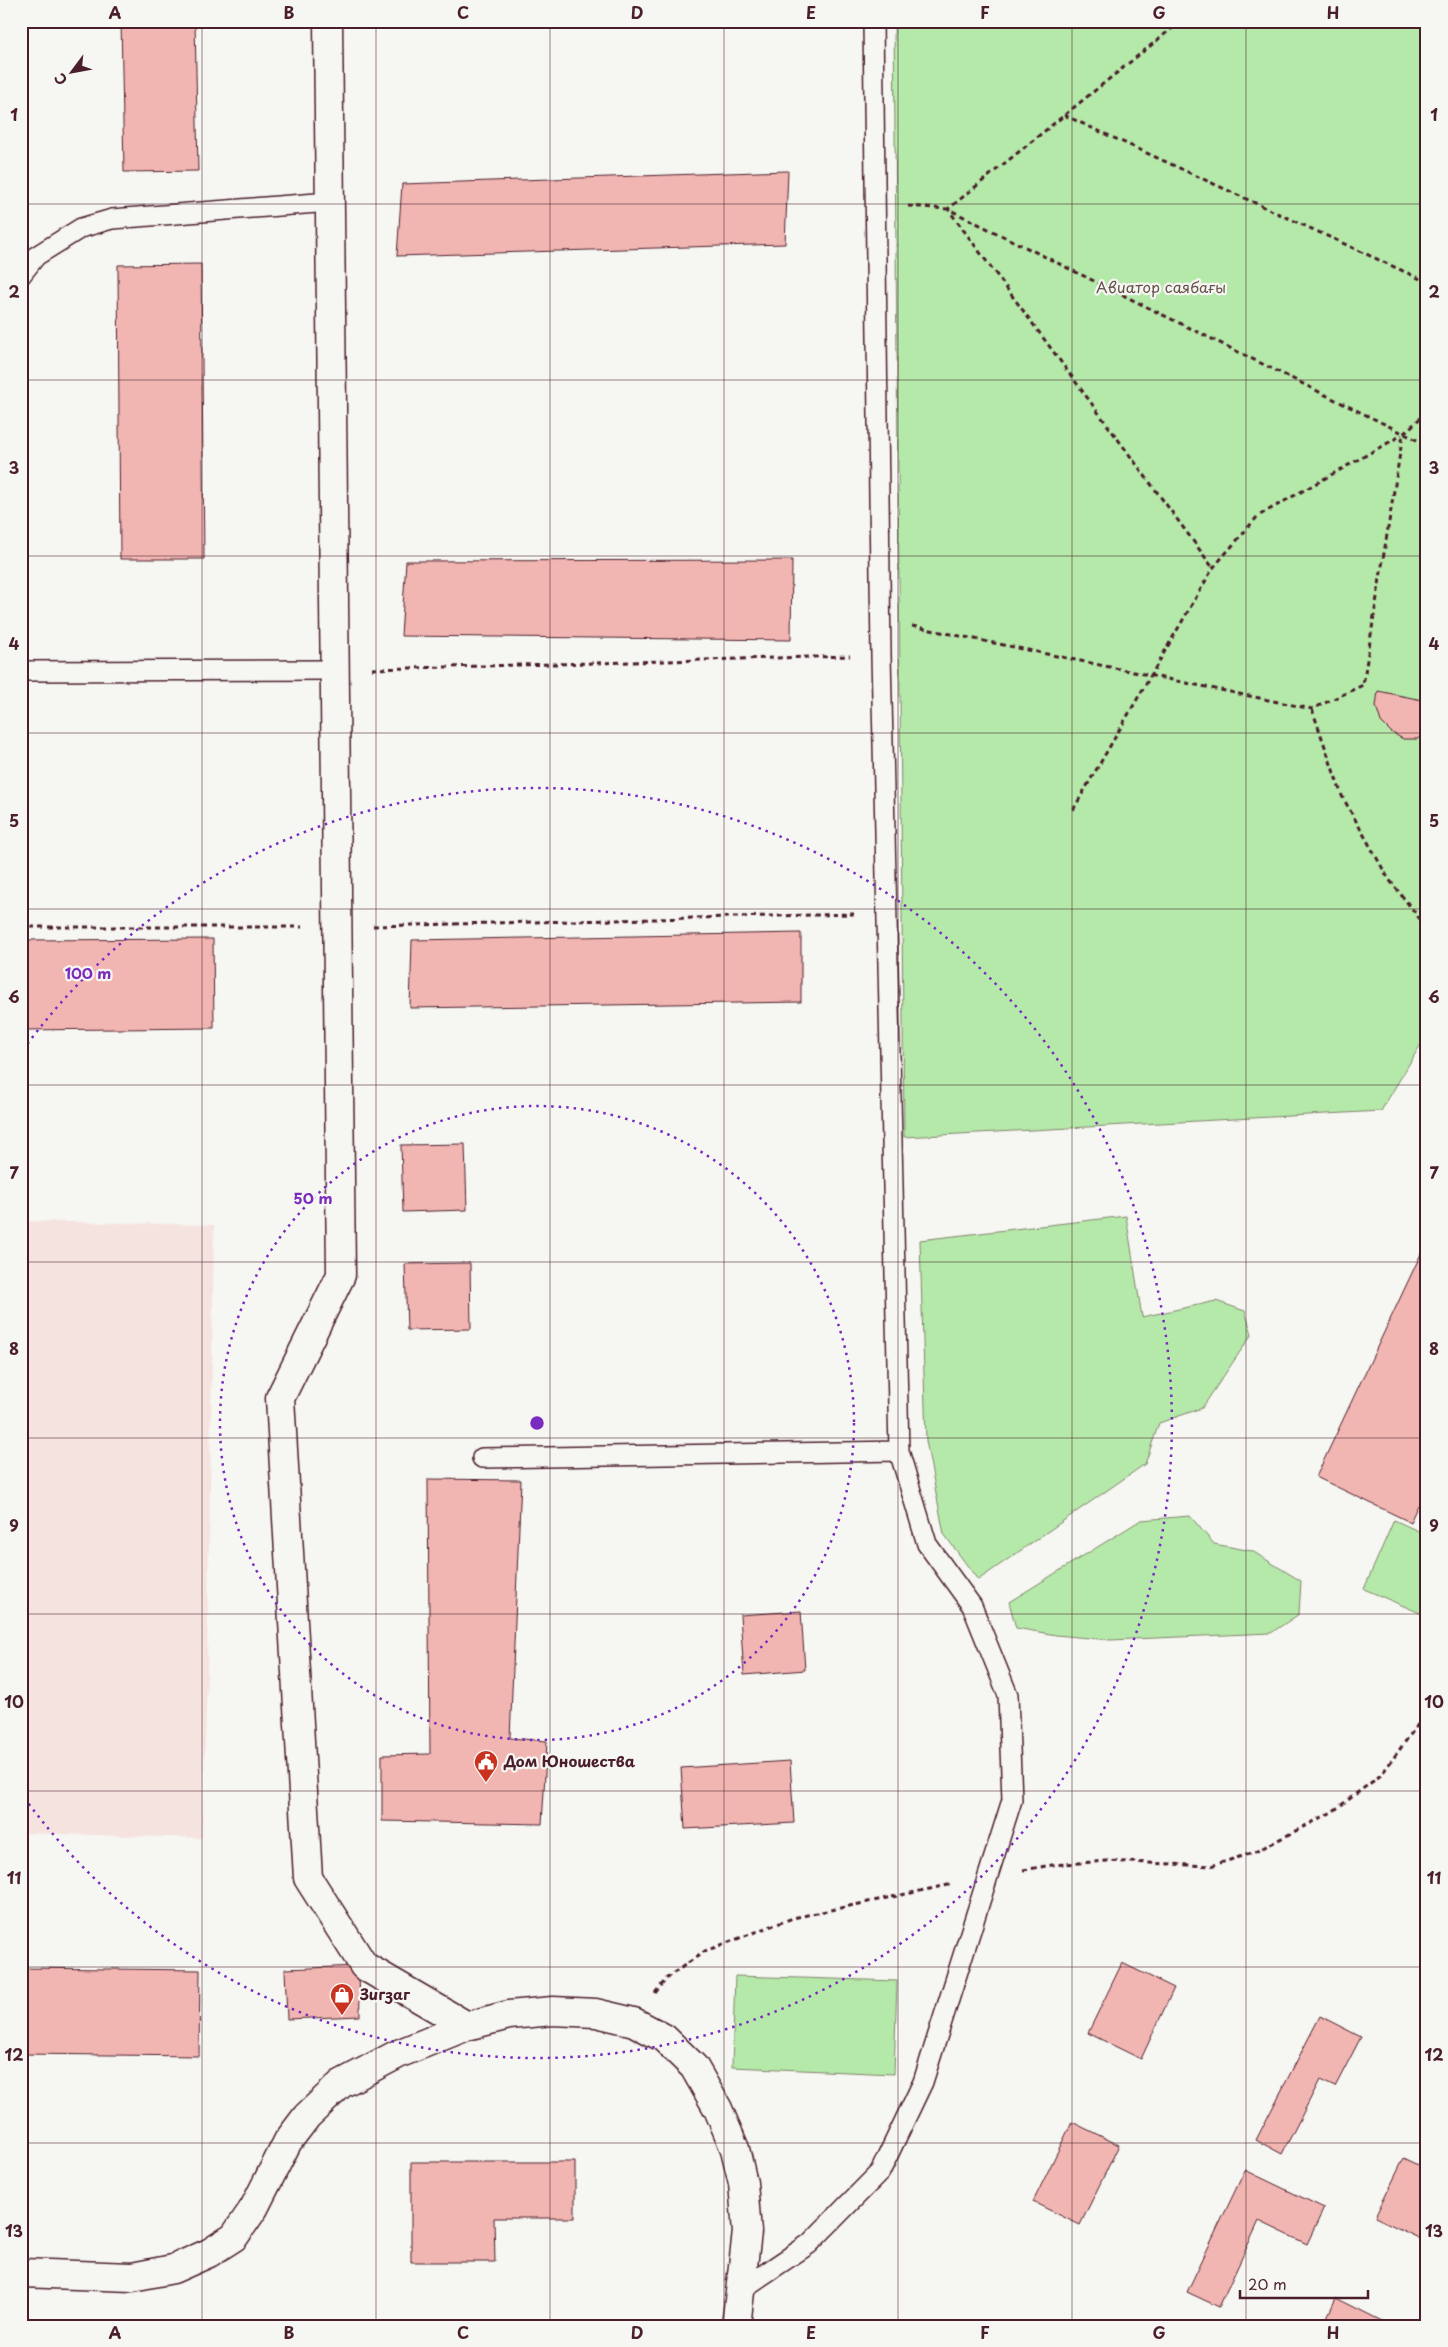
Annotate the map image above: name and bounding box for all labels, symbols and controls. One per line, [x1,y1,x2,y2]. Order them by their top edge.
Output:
text: A [109,0,122,24]
text: B [284,0,295,24]
text: C [457,0,469,24]
text: D [631,0,643,24]
text: E [806,0,816,24]
text: F [980,0,990,24]
text: G [1152,0,1166,24]
text: H [1327,0,1339,24]
north arrow [48,48,98,98]
text: С [49,69,72,89]
text: 1 [10,102,18,126]
text: 1 [1430,102,1438,126]
park label: Авиатор саябағы [1096,275,1226,298]
text: 2 [8,279,20,303]
text: 2 [1428,279,1440,303]
text: 3 [9,455,19,479]
text: 3 [1429,455,1439,479]
text: 4 [9,631,20,655]
text: 4 [1429,631,1440,655]
text: 5 [9,808,19,832]
text: 5 [1429,808,1439,832]
text: 100 m [65,961,111,984]
text: 6 [8,984,20,1008]
text: 6 [1428,984,1440,1008]
text: 7 [9,1160,19,1184]
text: 7 [1429,1160,1439,1184]
text: 50 m [294,1186,332,1209]
text: 8 [9,1336,19,1360]
text: 8 [1429,1336,1439,1360]
centre of rings [528,1414,546,1432]
text: 9 [9,1513,19,1537]
text: 9 [1429,1513,1439,1537]
text: 10 [4,1689,24,1713]
text: 10 [1424,1689,1444,1713]
public building icon: Дом Юношества [473,1749,499,1783]
place label: Дом Юношества [503,1749,636,1772]
text: 11 [7,1865,21,1889]
text: 11 [1427,1865,1441,1889]
shop icon: Зигзаг [329,1982,355,2016]
place label: Зигзаг [359,1982,411,2005]
text: 12 [5,2042,23,2066]
text: 12 [1425,2042,1443,2066]
text: 13 [5,2218,23,2242]
text: 13 [1425,2218,1443,2242]
scale bar [1240,2267,1368,2299]
text: 20 m [1248,2272,1287,2295]
text: A [109,2320,122,2344]
text: B [284,2320,295,2344]
text: C [457,2320,469,2344]
text: D [631,2320,643,2344]
text: E [806,2320,816,2344]
text: F [980,2320,990,2344]
text: G [1152,2320,1166,2344]
text: H [1327,2320,1339,2344]

